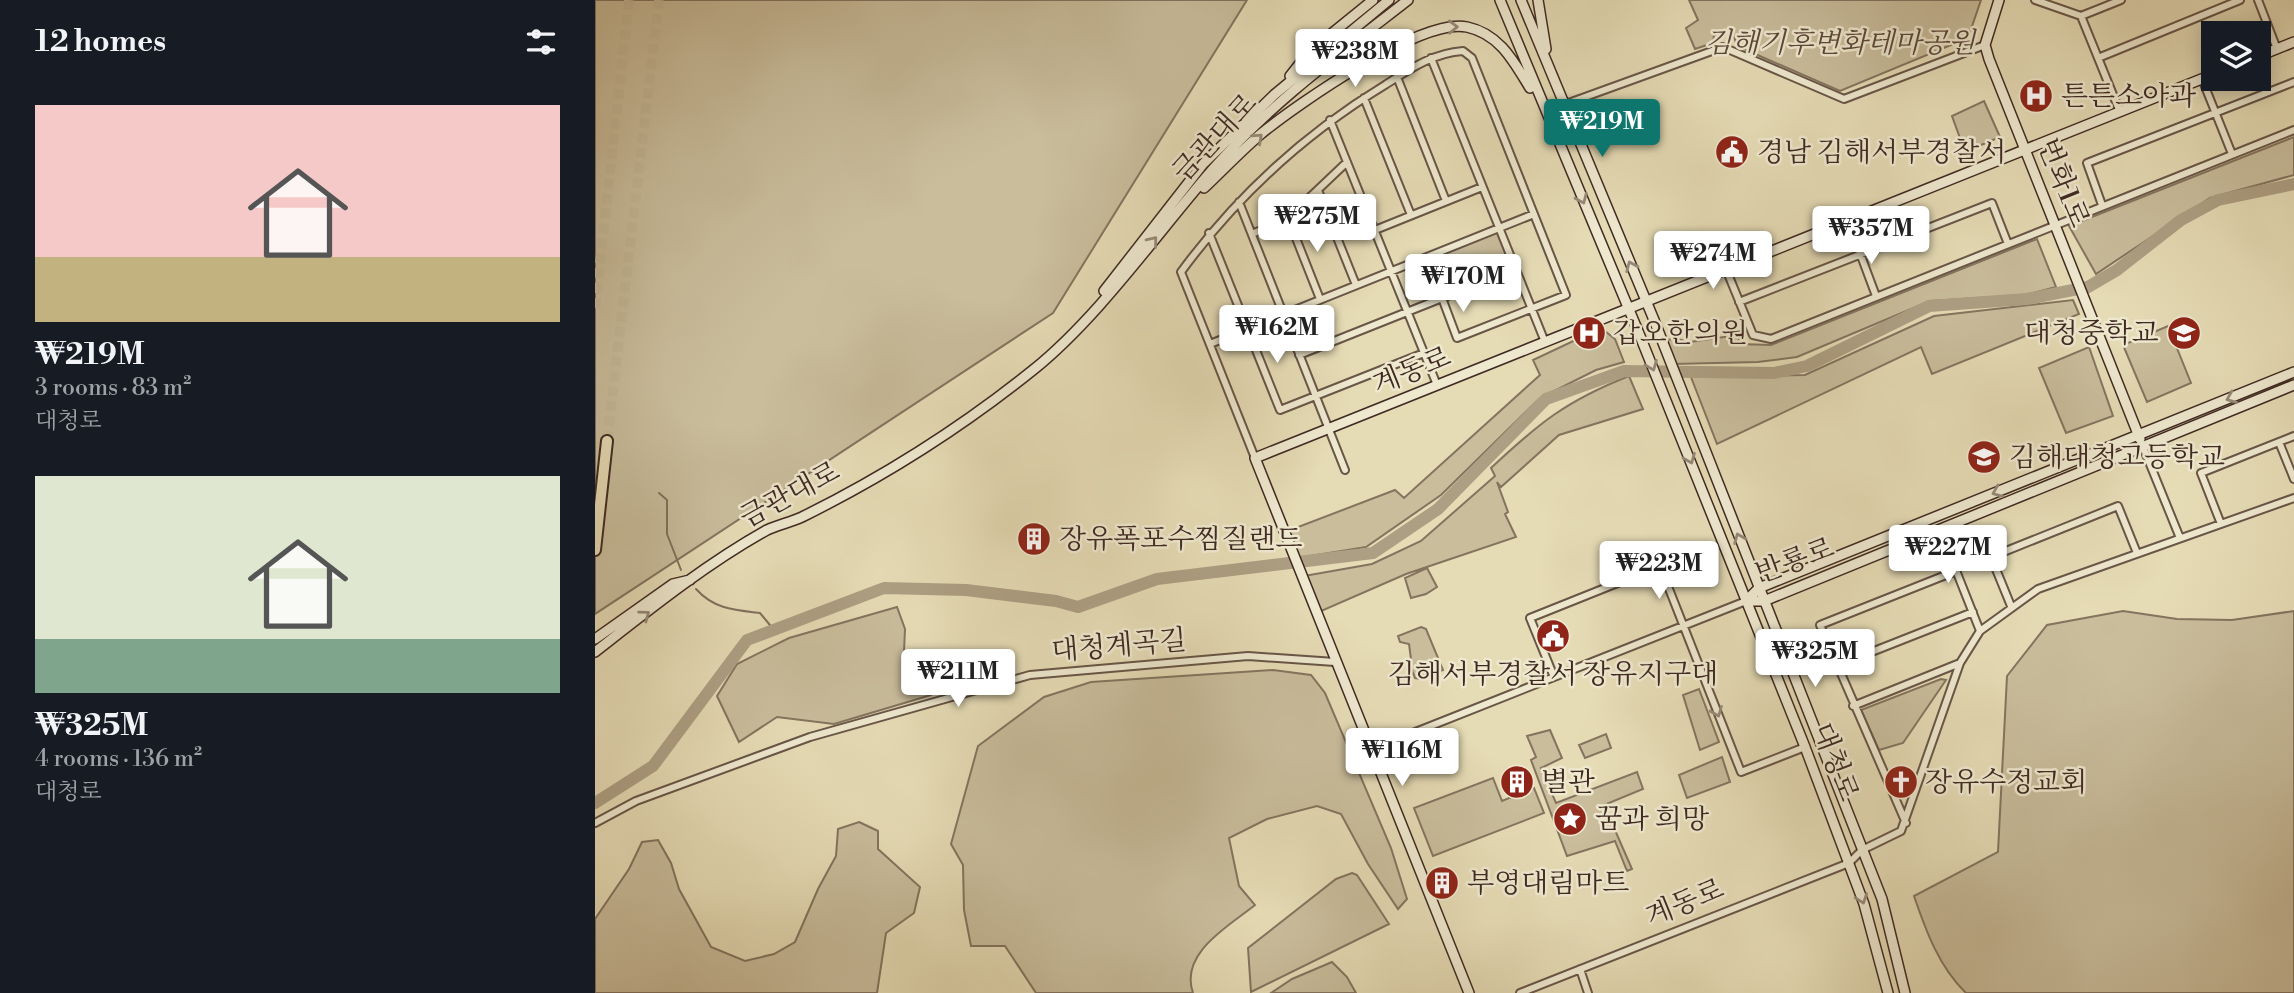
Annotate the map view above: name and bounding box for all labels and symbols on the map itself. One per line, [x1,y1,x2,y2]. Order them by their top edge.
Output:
one-way arrow [1448,19,1459,35]
park label: 김해기후변화테마공원 [1705,26,1977,61]
pin: ₩238M [1306,29,1404,89]
hospital icon: 튼튼소아과 [2017,77,2055,115]
place label: 튼튼소아과 [2061,79,2196,114]
street label: 금관대로 [1165,86,1265,190]
pin: ₩219M [1553,100,1651,159]
public building icon: 경남 김해서부경찰서 [1713,133,1751,171]
street label: 번화1로 [2029,133,2097,233]
one-way arrow [1250,134,1263,146]
place label: 경남 김해서부경찰서 [1757,135,2006,170]
one-way arrow [1574,192,1588,204]
pin: ₩275M [1268,194,1366,254]
pin: ₩357M [1822,206,1920,266]
pin: ₩274M [1664,232,1762,291]
one-way arrow [1145,236,1158,248]
pin: ₩170M [1414,254,1512,314]
one-way arrow [1625,260,1639,273]
pin: ₩162M [1228,306,1326,365]
hospital icon: 갑오한의원 [1570,314,1608,352]
school or university icon: 대청중학교 [2165,314,2203,352]
place label: 갑오한의원 [1613,316,1748,351]
place label: 대청중학교 [2024,316,2159,351]
street label: 계동로 [1368,340,1456,402]
one-way arrow [1644,360,1658,372]
one-way arrow [2225,389,2237,403]
school or university icon: 김해대청고등학교 [1965,438,2003,476]
place label: 김해대청고등학교 [2009,440,2225,475]
one-way arrow [1681,453,1695,465]
street label: 금관대로 [734,454,846,536]
one-way arrow [1992,483,2004,497]
building icon: 장유폭포수찜질랜드 [1015,520,1053,558]
place label: 장유폭포수찜질랜드 [1059,522,1302,557]
pin: ₩227M [1899,526,1997,585]
street label: 반룡로 [1751,531,1839,591]
one-way arrow [1734,533,1748,545]
pin: ₩223M [1610,542,1708,601]
one-way arrow [637,611,650,623]
public building icon: 김해서부경찰서 장유지구대 [1534,617,1572,655]
street label: 대청계곡길 [1050,623,1188,669]
pin: ₩325M [1766,630,1864,689]
pin: ₩211M [909,650,1007,709]
place label: 김해서부경찰서 장유지구대 [1388,657,1718,692]
one-way arrow [1709,705,1723,717]
street label: 대청로 [1804,718,1866,806]
pin: ₩116M [1353,728,1451,788]
building icon: 별관 [1498,763,1536,801]
church icon: 장유수정교회 [1882,763,1920,801]
place label: 별관 [1541,765,1595,800]
place label: 장유수정교회 [1925,765,2087,800]
place icon: 꿈과 희망 [1551,800,1589,838]
place label: 꿈과 희망 [1595,802,1709,837]
building icon: 부영대림마트 [1423,864,1461,902]
place label: 부영대림마트 [1467,866,1629,901]
street label: 계동로 [1641,872,1729,934]
one-way arrow [1854,893,1868,905]

